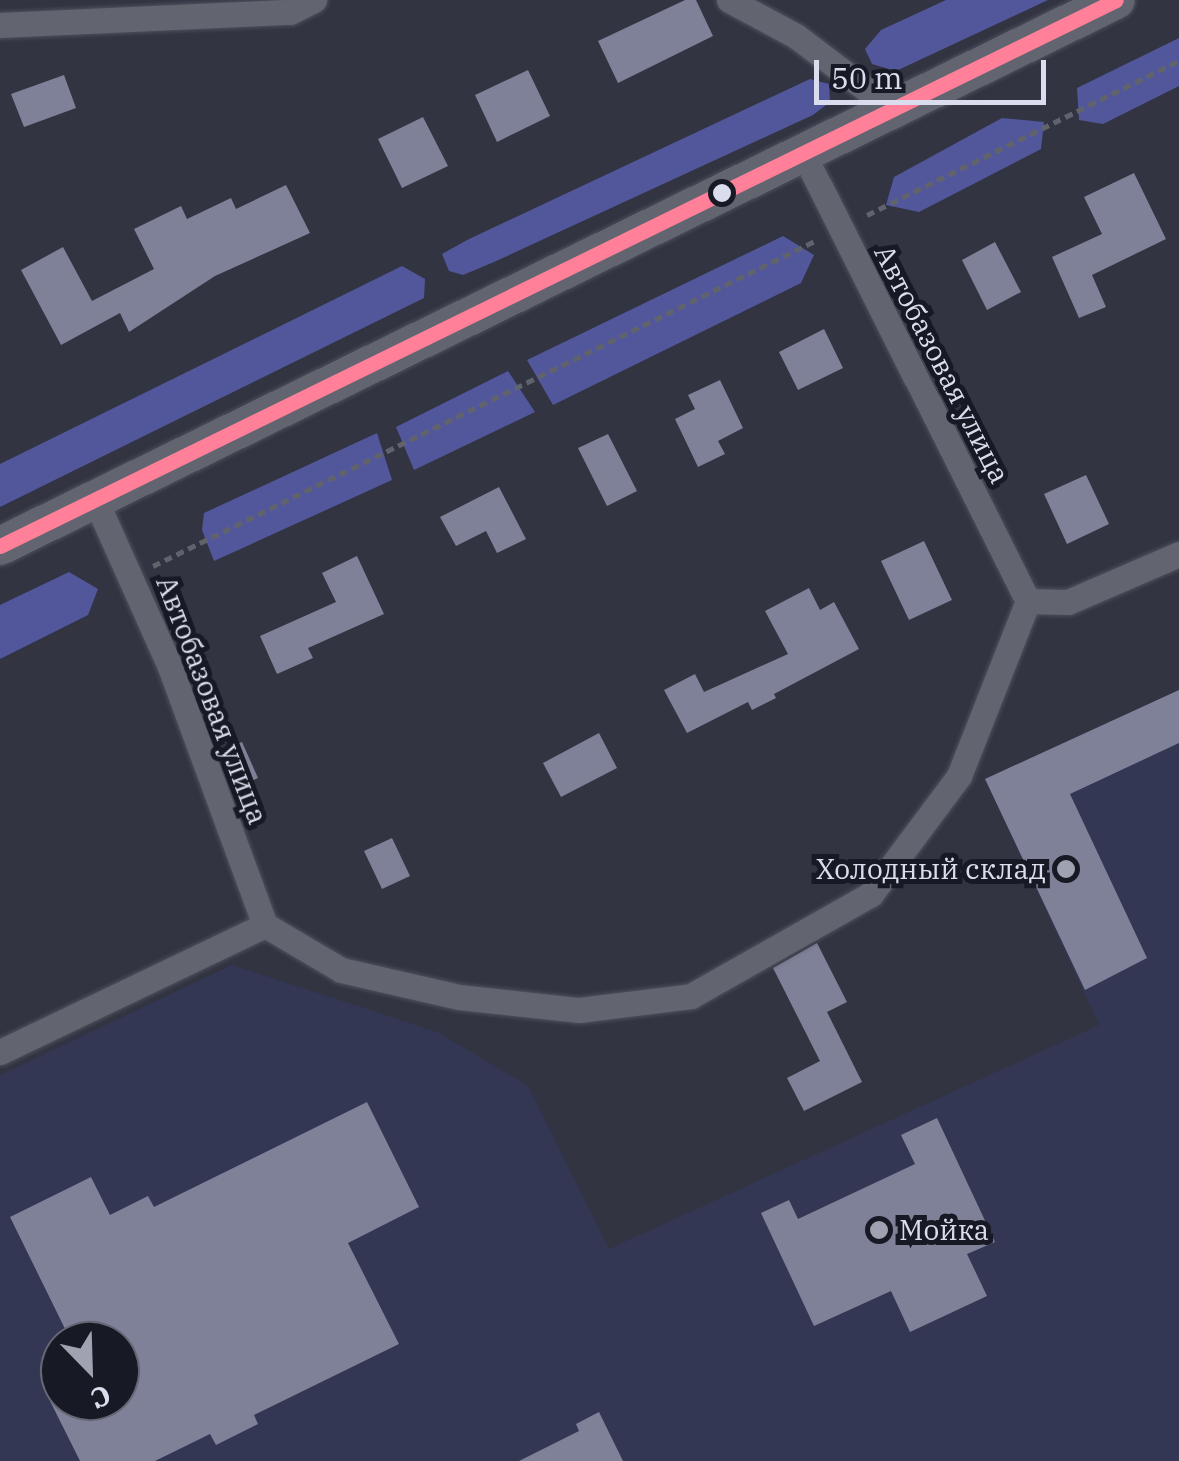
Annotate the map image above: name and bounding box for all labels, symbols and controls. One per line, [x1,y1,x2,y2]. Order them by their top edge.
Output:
scale bar [819,40,1052,102]
text: 50 m [831,58,903,97]
unlabelled marker [712,183,732,203]
street label: Автобазовая улица [867,239,1017,489]
street label: Автобазовая улица [149,571,275,829]
place label: Холодный склад [816,852,1046,886]
marker: Холодный склад [1055,858,1077,880]
place label: Мойка [899,1213,989,1247]
marker: Мойка [868,1219,890,1241]
north arrow [40,1321,140,1421]
text: С [85,1377,117,1418]

